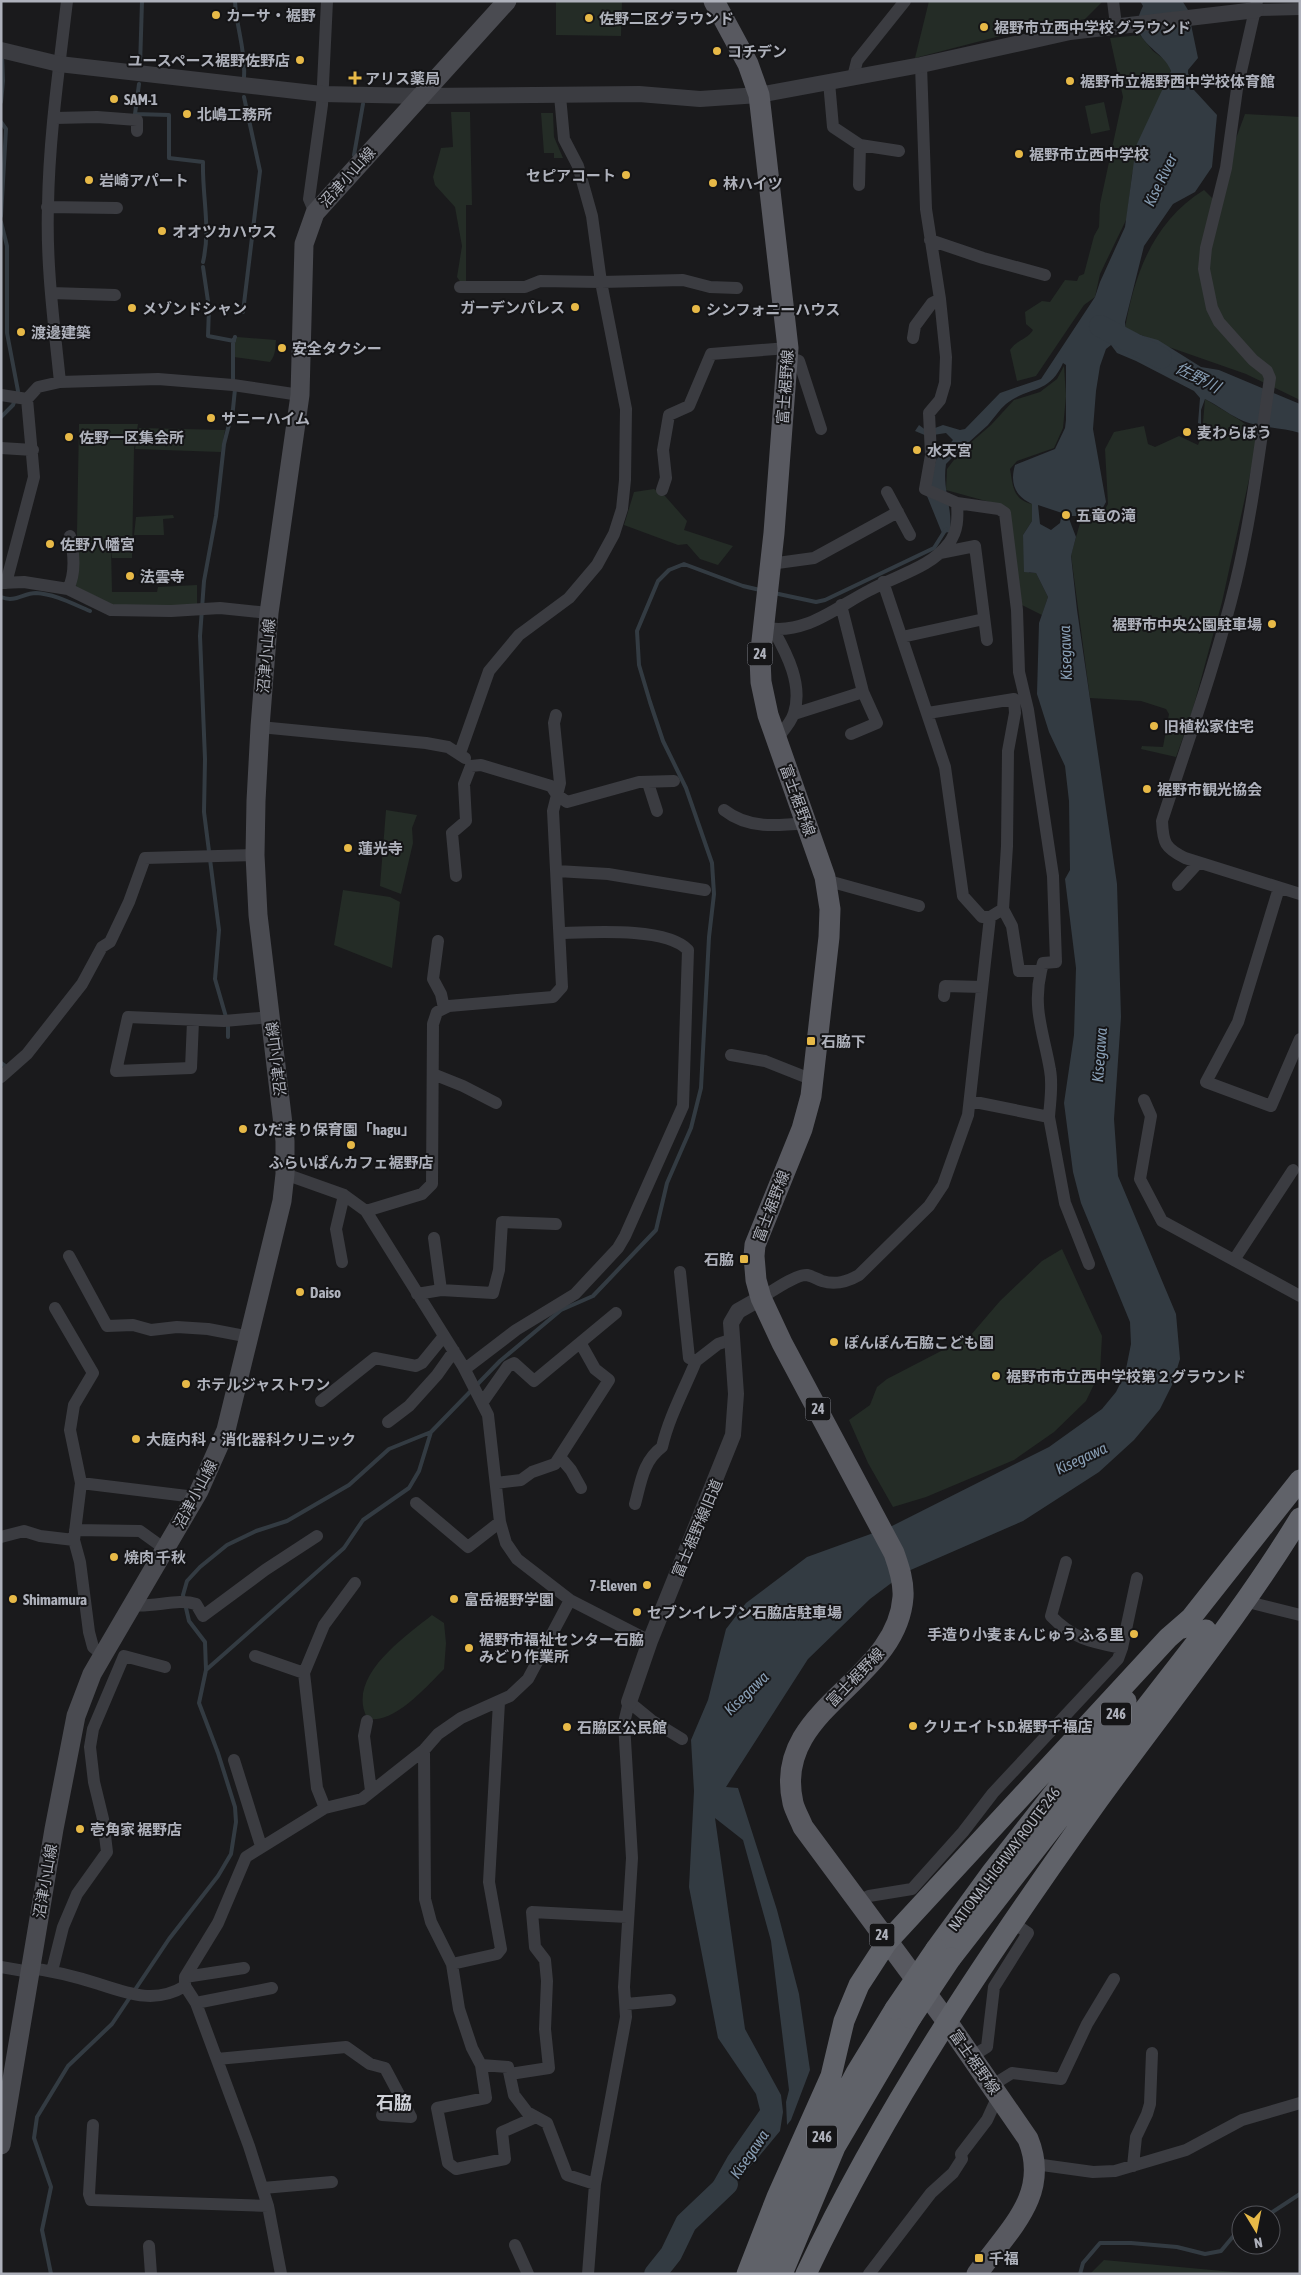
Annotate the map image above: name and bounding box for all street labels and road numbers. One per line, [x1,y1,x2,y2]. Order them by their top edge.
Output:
street label: 沼津小山線 [316,143,378,211]
street label: 富士裾野線 [774,349,796,425]
street label: 沼津小山線 [254,618,278,694]
road number: 24 [748,642,772,666]
street label: 富士裾野線 [777,762,819,838]
street label: 沼津小山線 [263,1021,289,1097]
street label: 富士裾野線 [750,1168,792,1244]
road number: 24 [806,1398,830,1420]
street label: 沼津小山線 [170,1457,220,1531]
street label: 富士裾野線旧道 [669,1476,725,1580]
street label: 富士裾野線 [823,1644,887,1710]
road number: 246 [1101,1702,1131,1726]
street label: NATIONAL HIGHWAY ROUTE 246 [945,1784,1063,1934]
street label: 沼津小山線 [30,1843,60,1919]
road number: 24 [870,1924,894,1946]
street label: 富士裾野線 [947,2026,1003,2098]
road number: 246 [807,2126,837,2148]

